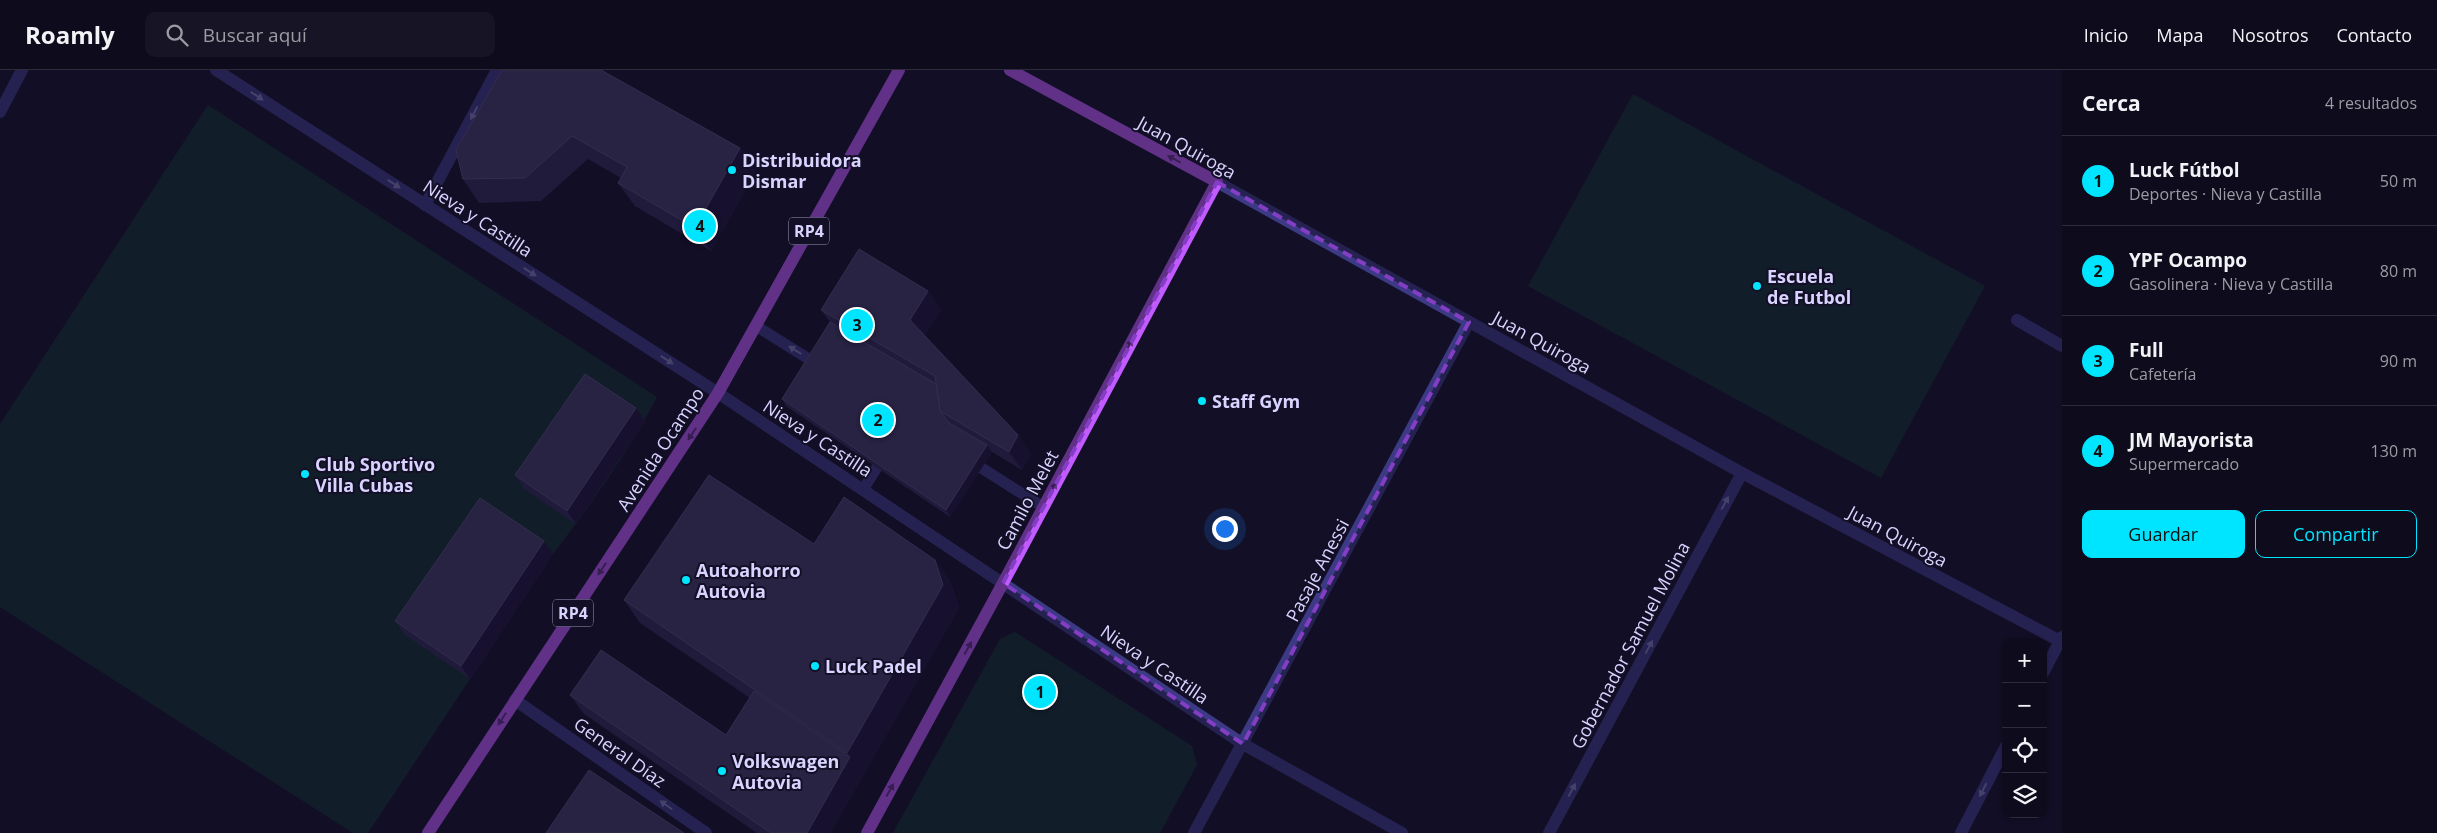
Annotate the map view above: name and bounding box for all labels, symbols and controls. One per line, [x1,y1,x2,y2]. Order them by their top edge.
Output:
search box [145,12,495,57]
text: Roamly [25,18,115,51]
icon: search [163,21,191,49]
text: Buscar aquí [203,22,307,48]
text: Inicio [2084,23,2128,47]
text: Mapa [2156,23,2204,47]
text: Nosotros [2232,23,2309,47]
text: Contacto [2337,23,2412,47]
text: Cerca [2082,89,2141,117]
one-way arrow [250,92,264,101]
text: 4 resultados [2325,92,2417,114]
one-way arrow [470,106,478,120]
street label: Juan Quiroga [1132,109,1241,184]
place label: Distribuidora Dismar [742,148,862,193]
one-way arrow [1166,155,1181,163]
text: Luck Fútbol [2129,157,2239,183]
marker: Distribuidora Dismar [726,164,738,176]
text: 1 [2093,170,2103,192]
text: 50 m [2380,170,2417,192]
street label: Nieva y Castilla [419,174,537,262]
one-way arrow [387,180,400,189]
text: Deportes · Nieva y Castilla [2129,183,2322,205]
pin: 4 [684,207,716,245]
road number: RP4 [789,218,829,245]
text: YPF Ocampo [2129,247,2247,273]
text: 2 [2093,260,2103,282]
text: 80 m [2380,260,2417,282]
place label: Escuela de Futbol [1767,264,1851,309]
one-way arrow [524,267,537,277]
text: Gasolinera · Nieva y Castilla [2129,273,2333,295]
marker: Escuela de Futbol [1751,280,1763,292]
street label: Juan Quiroga [1487,304,1596,379]
pin: 3 [841,306,873,344]
text: Full [2129,337,2164,363]
one-way arrow [1125,339,1134,352]
one-way arrow [788,346,802,355]
text: 3 [2093,350,2103,372]
text: 90 m [2380,350,2417,372]
one-way arrow [660,355,674,365]
text: Cafetería [2129,363,2197,385]
street label: Avenida Ocampo [611,383,709,515]
place label: Staff Gym [1212,389,1300,413]
street label: Nieva y Castilla [759,394,877,482]
marker: Staff Gym [1196,395,1208,407]
pin: 2 [862,401,894,439]
one-way arrow [687,427,696,440]
text: JM Mayorista [2129,427,2254,453]
text: 4 [2093,440,2103,462]
text: 130 m [2371,440,2417,462]
street label: Camilo Melet [991,446,1063,554]
place label: Club Sportivo Villa Cubas [315,452,435,497]
text: Supermercado [2129,453,2239,475]
marker: Club Sportivo Villa Cubas [299,468,311,480]
one-way arrow [1049,482,1057,496]
one-way arrow [1721,496,1729,511]
street label: Juan Quiroga [1842,499,1952,572]
button: Guardar [2082,510,2245,558]
button: Compartir [2255,510,2417,558]
street label: Pasaje Anessi [1280,514,1354,626]
your location [1212,516,1238,542]
street label: Gobernador Samuel Molina [1565,537,1695,753]
place label: Autoahorro Autovia [696,558,801,603]
one-way arrow [597,562,607,576]
marker: Autoahorro Autovia [680,574,692,586]
road number: RP4 [553,600,593,626]
street label: Nieva y Castilla [1096,619,1214,709]
map controls [2002,638,2047,818]
button: + [2002,638,2047,683]
one-way arrow [1645,639,1653,654]
one-way arrow [964,640,972,655]
place label: Luck Padel [825,654,922,678]
marker: Luck Padel [809,660,821,672]
pin: 1 [1024,673,1056,711]
button: − [2002,683,2047,728]
street label: General Díaz [569,711,671,793]
one-way arrow [498,712,507,726]
button: locate [2002,728,2047,773]
place label: Volkswagen Autovia [732,749,839,794]
marker: Volkswagen Autovia [716,765,728,777]
button: layers [2002,773,2047,818]
one-way arrow [1979,782,1987,797]
one-way arrow [886,783,894,798]
one-way arrow [1568,783,1576,797]
one-way arrow [659,800,673,810]

